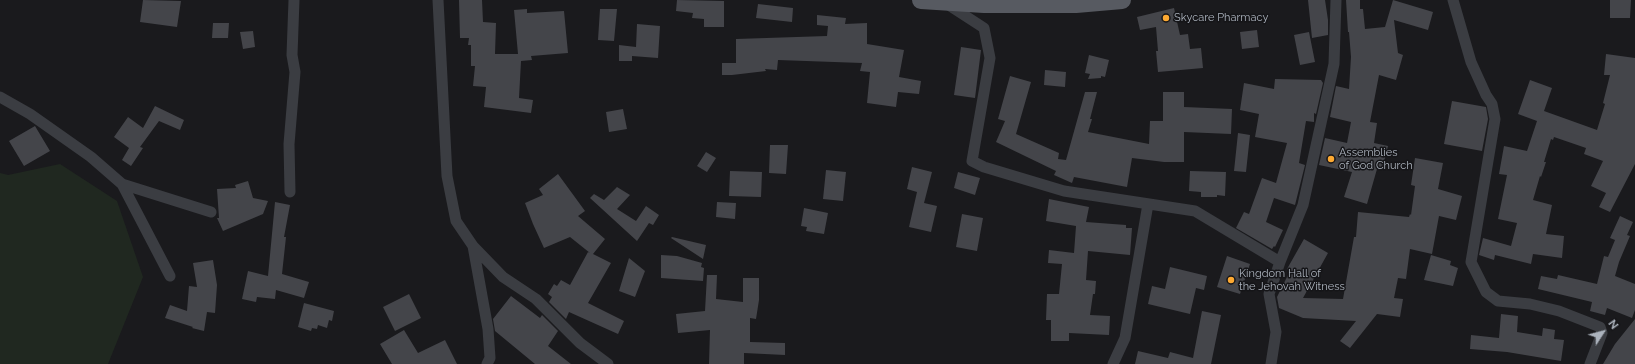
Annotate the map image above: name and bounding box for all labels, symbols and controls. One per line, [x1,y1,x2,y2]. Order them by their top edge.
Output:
place label: Skycare Pharmacy [1174,11,1268,25]
marker: Skycare Pharmacy [1161,13,1171,23]
place label: Assemblies of God Church [1339,146,1413,172]
marker: Assemblies of God Church [1326,154,1336,164]
place label: Kingdom Hall of the Jehovah Witness [1239,267,1345,293]
marker: Kingdom Hall of the Jehovah Witness [1226,275,1236,285]
north arrow [1583,312,1623,352]
text: N [1605,317,1621,332]

